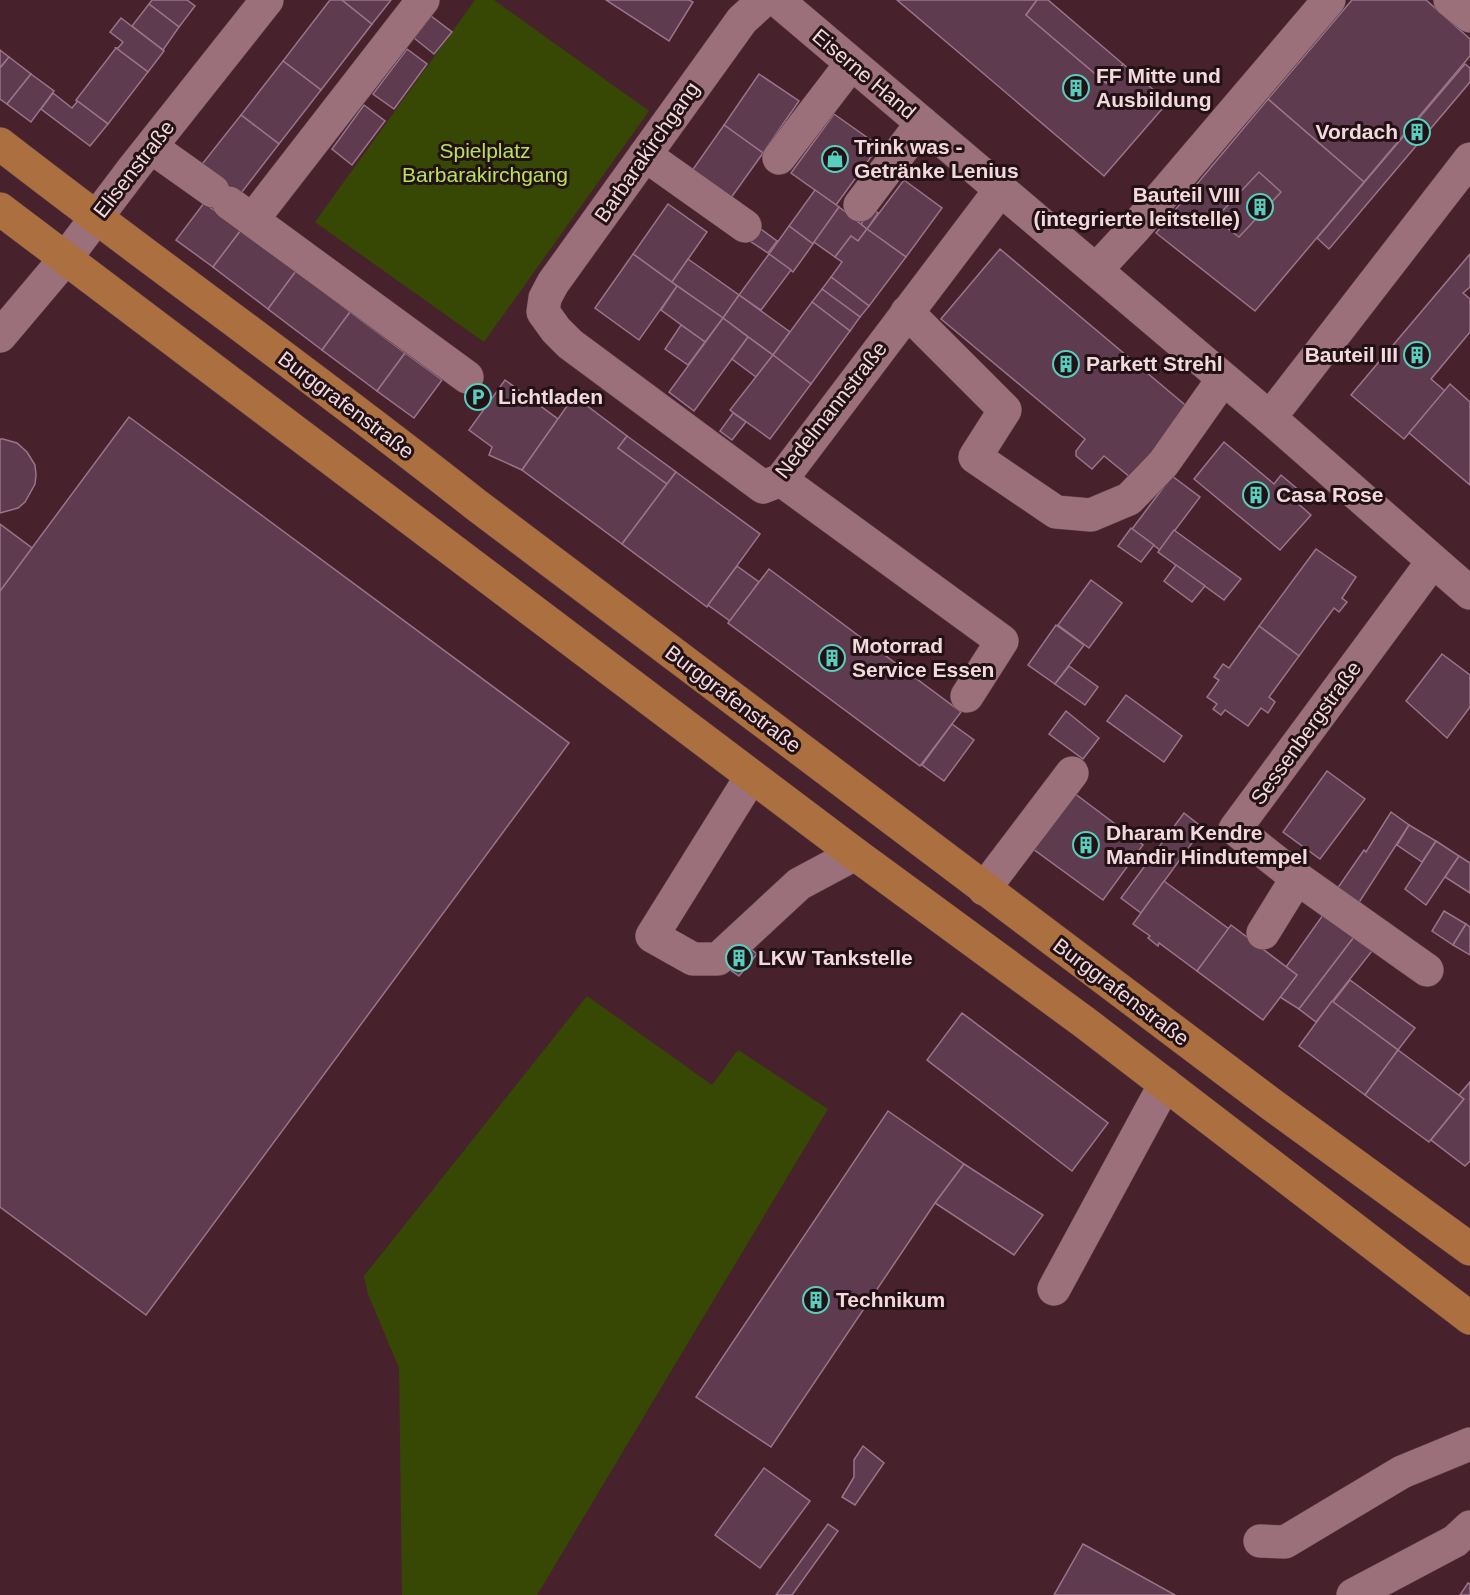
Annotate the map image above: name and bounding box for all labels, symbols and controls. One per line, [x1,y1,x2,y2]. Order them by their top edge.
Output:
street label: Eiserne Hand [808,24,920,123]
place label: FF Mitte und Ausbildung [1096,64,1221,111]
building icon: FF Mitte und Ausbildung [1061,73,1091,103]
street label: Barbarakirchgang [590,77,704,226]
street label: Elisenstraße [89,116,179,222]
building icon: Vordach [1402,117,1432,147]
place label: Vordach [1316,120,1398,143]
place label: Trink was - Getränke Lenius [854,135,1019,182]
park label: Spielplatz Barbarakirchgang [402,139,568,186]
shop icon: Trink was - Getränke Lenius [820,144,850,174]
place label: Bauteil VIII (integrierte leitstelle) [1033,183,1240,230]
building icon: Bauteil VIII (integrierte leitstelle) [1245,192,1275,222]
street label: Nedelmannstraße [770,337,891,483]
building icon: Bauteil III [1402,340,1432,370]
place label: Bauteil III [1305,343,1398,366]
street label: Burggrafenstraße [274,346,418,463]
building icon: Parkett Strehl [1051,349,1081,379]
place label: Parkett Strehl [1086,352,1223,375]
parking icon: Lichtladen [463,382,493,412]
place label: Lichtladen [498,385,603,408]
building icon: Casa Rose [1241,480,1271,510]
place label: Casa Rose [1276,483,1383,506]
place label: Motorrad Service Essen [852,634,994,681]
street label: Burggrafenstraße [661,640,805,757]
building icon: Motorrad Service Essen [817,643,847,673]
street label: Sessenbergstraße [1246,657,1365,809]
place label: Dharam Kendre Mandir Hindutempel [1106,821,1308,868]
building icon: Dharam Kendre Mandir Hindutempel [1071,830,1101,860]
street label: Burggrafenstraße [1049,933,1193,1050]
building icon: LKW Tankstelle [724,943,754,973]
place label: LKW Tankstelle [758,946,913,969]
building icon: Technikum [801,1285,831,1315]
place label: Technikum [836,1288,945,1311]

